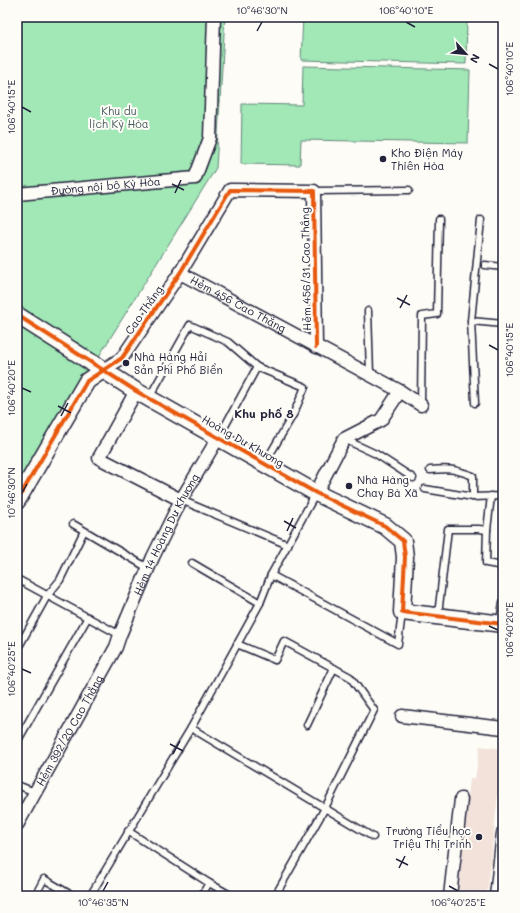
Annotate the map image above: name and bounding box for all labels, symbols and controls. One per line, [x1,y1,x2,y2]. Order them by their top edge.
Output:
text: 10°46'30"N [236,3,288,17]
text: 106°40'10"E [379,3,434,17]
north arrow [446,34,486,74]
text: 106°40'10"E [502,41,516,96]
text: N [467,52,484,66]
text: 106°40'15"E [4,80,18,134]
park label: Khu du lịch Kỳ Hòa [89,103,149,131]
place label: Kho Điện Máy Thiên Hòa [391,145,463,173]
marker: Kho Điện Máy Thiên Hòa [378,154,388,164]
street label: Đường nội bộ Kỳ Hòa [50,173,161,198]
street label: Hẻm 456/31 Cao Thắng [297,207,314,331]
street label: Hẻm 456 Cao Thắng [188,272,289,336]
street label: Cao Thắng [121,282,166,337]
text: 106°40'15"E [502,323,516,377]
place label: Nhà Hàng Hải Sản Phi Phố Biển [134,349,223,377]
marker: Nhà Hàng Hải Sản Phi Phố Biển [121,358,131,368]
text: 106°40'20"E [4,360,18,416]
district label: Khu phố 8 [234,405,294,421]
street label: Hoàng Dư Khương [200,411,287,470]
text: 10°46'30"N [4,467,18,519]
street label: Hẻm 14 Hoàng Dư Khương [130,470,202,598]
place label: Nhà Hàng Chay Bà Xã [357,472,418,500]
marker: Nhà Hàng Chay Bà Xã [344,481,354,491]
text: 106°40'20"E [502,602,516,658]
text: 106°40'25"E [4,641,18,697]
street label: Hẻm 392/20 Cao Thắng [32,672,106,789]
place label: Trường Tiểu học Triệu Thị Trinh [386,823,471,851]
marker: Trường Tiểu học Triệu Thị Trinh [474,832,484,842]
text: 10°46'35"N [77,895,129,909]
text: 106°40'25"E [430,895,486,909]

